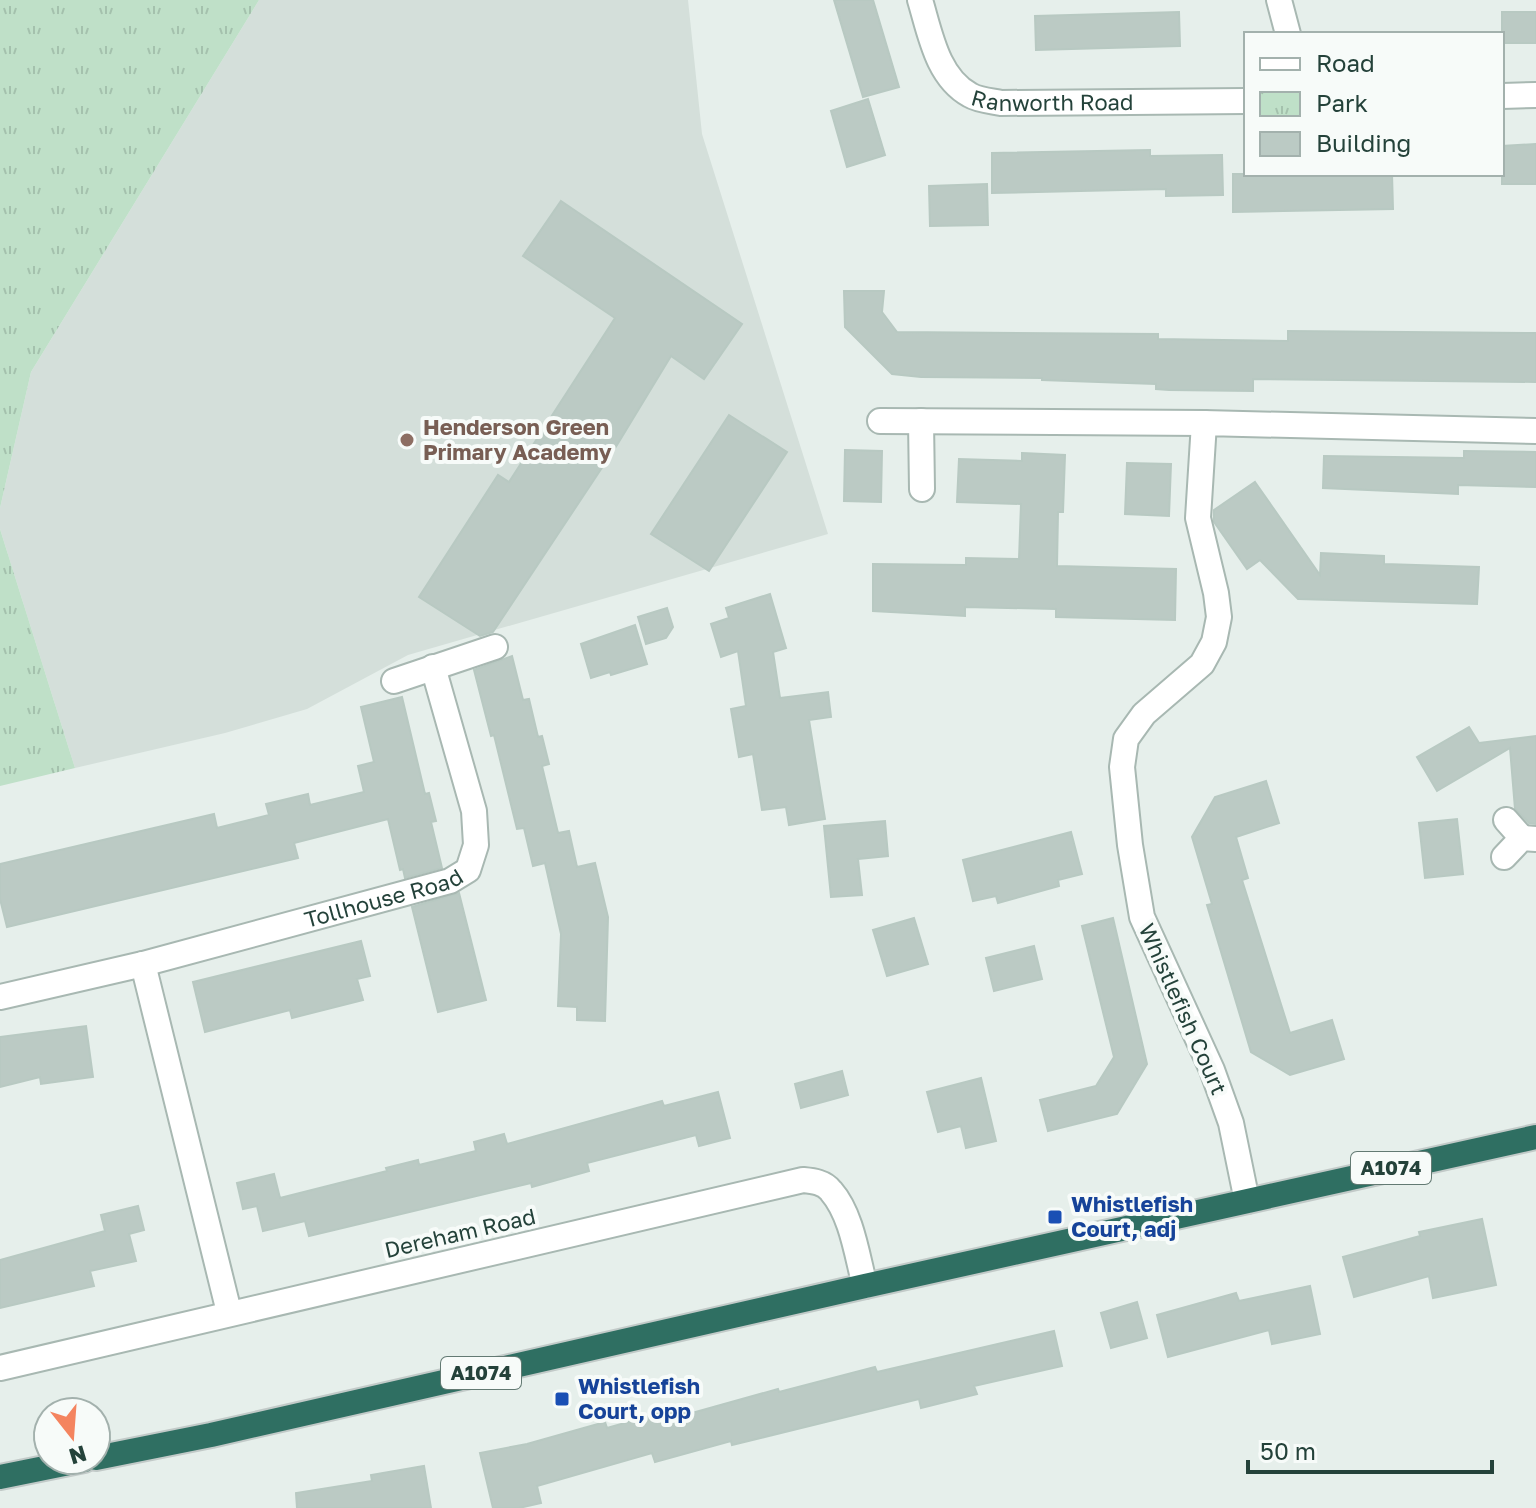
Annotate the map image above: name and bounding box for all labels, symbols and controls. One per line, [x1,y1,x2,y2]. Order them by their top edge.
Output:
legend [1244,32,1504,176]
text: Road [1316,48,1375,77]
street label: Ranworth Road [969,83,1134,116]
text: Park [1316,88,1368,117]
text: Building [1316,128,1411,157]
place label: Henderson Green Primary Academy [423,413,612,465]
marker: Henderson Green Primary Academy [398,431,416,449]
street label: Tollhouse Road [301,862,468,933]
street label: Whistlefish Court [1134,919,1233,1098]
road number: A1074 [1351,1152,1431,1184]
place label: Whistlefish Court, adj [1071,1190,1193,1242]
street label: Dereham Road [382,1202,538,1263]
marker: Whistlefish Court, adj [1046,1208,1064,1226]
road number: A1074 [441,1357,521,1389]
place label: Whistlefish Court, opp [578,1372,700,1424]
marker: Whistlefish Court, opp [553,1390,571,1408]
north arrow [32,1396,112,1476]
scale bar [1248,1424,1492,1474]
text: 50 m [1260,1436,1316,1465]
text: N [66,1440,90,1471]

